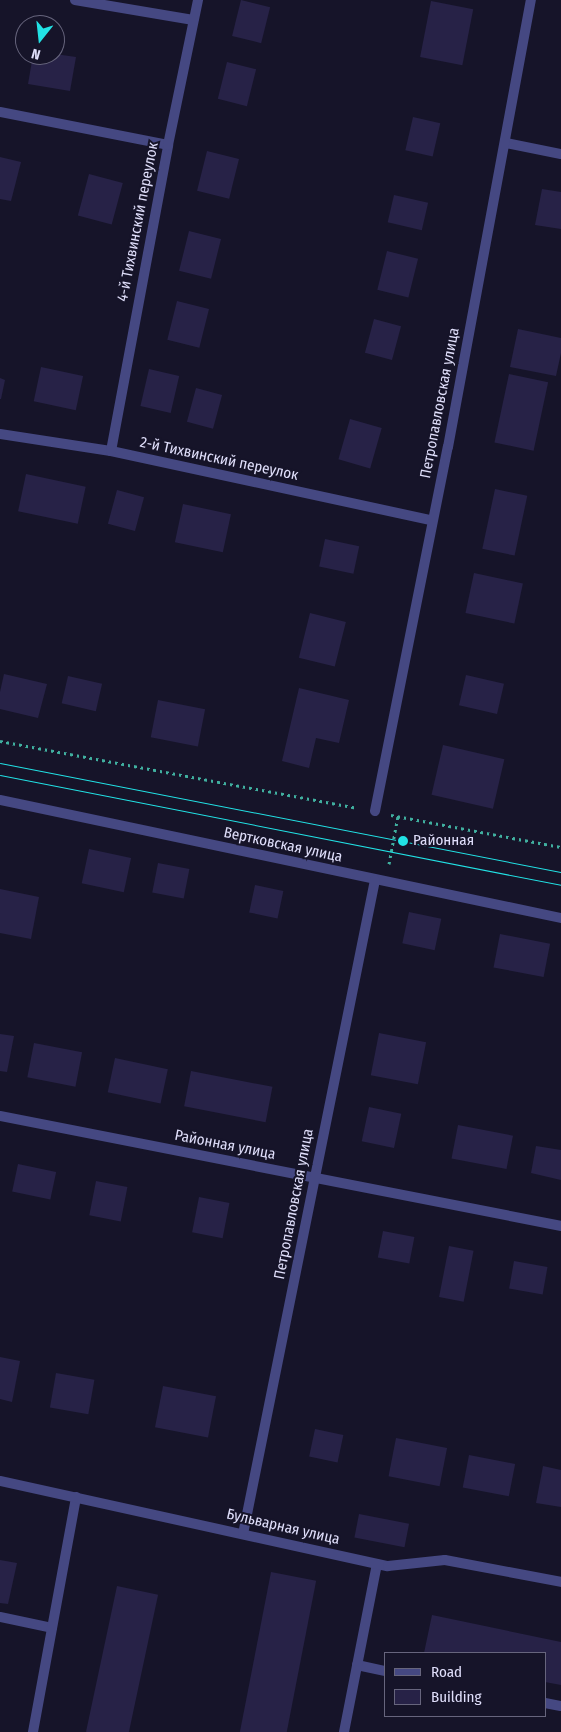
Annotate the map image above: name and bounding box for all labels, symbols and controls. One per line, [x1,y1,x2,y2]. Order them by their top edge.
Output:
north arrow [15,15,65,65]
text: N [30,45,42,63]
street label: 4-й Тихвинский переулок [114,141,162,303]
street label: Петропавловская улица [417,326,463,480]
street label: 2-й Тихвинский переулок [138,433,300,485]
street label: Вертковская улица [222,824,344,866]
place label: Районная [413,832,474,850]
marker: Районная [397,835,409,847]
street label: Районная улица [173,1126,277,1164]
street label: Петропавловская улица [271,1127,317,1281]
street label: Бульварная улица [225,1505,341,1549]
legend [384,1652,546,1717]
text: Road [431,1663,462,1681]
text: Building [431,1688,482,1706]

